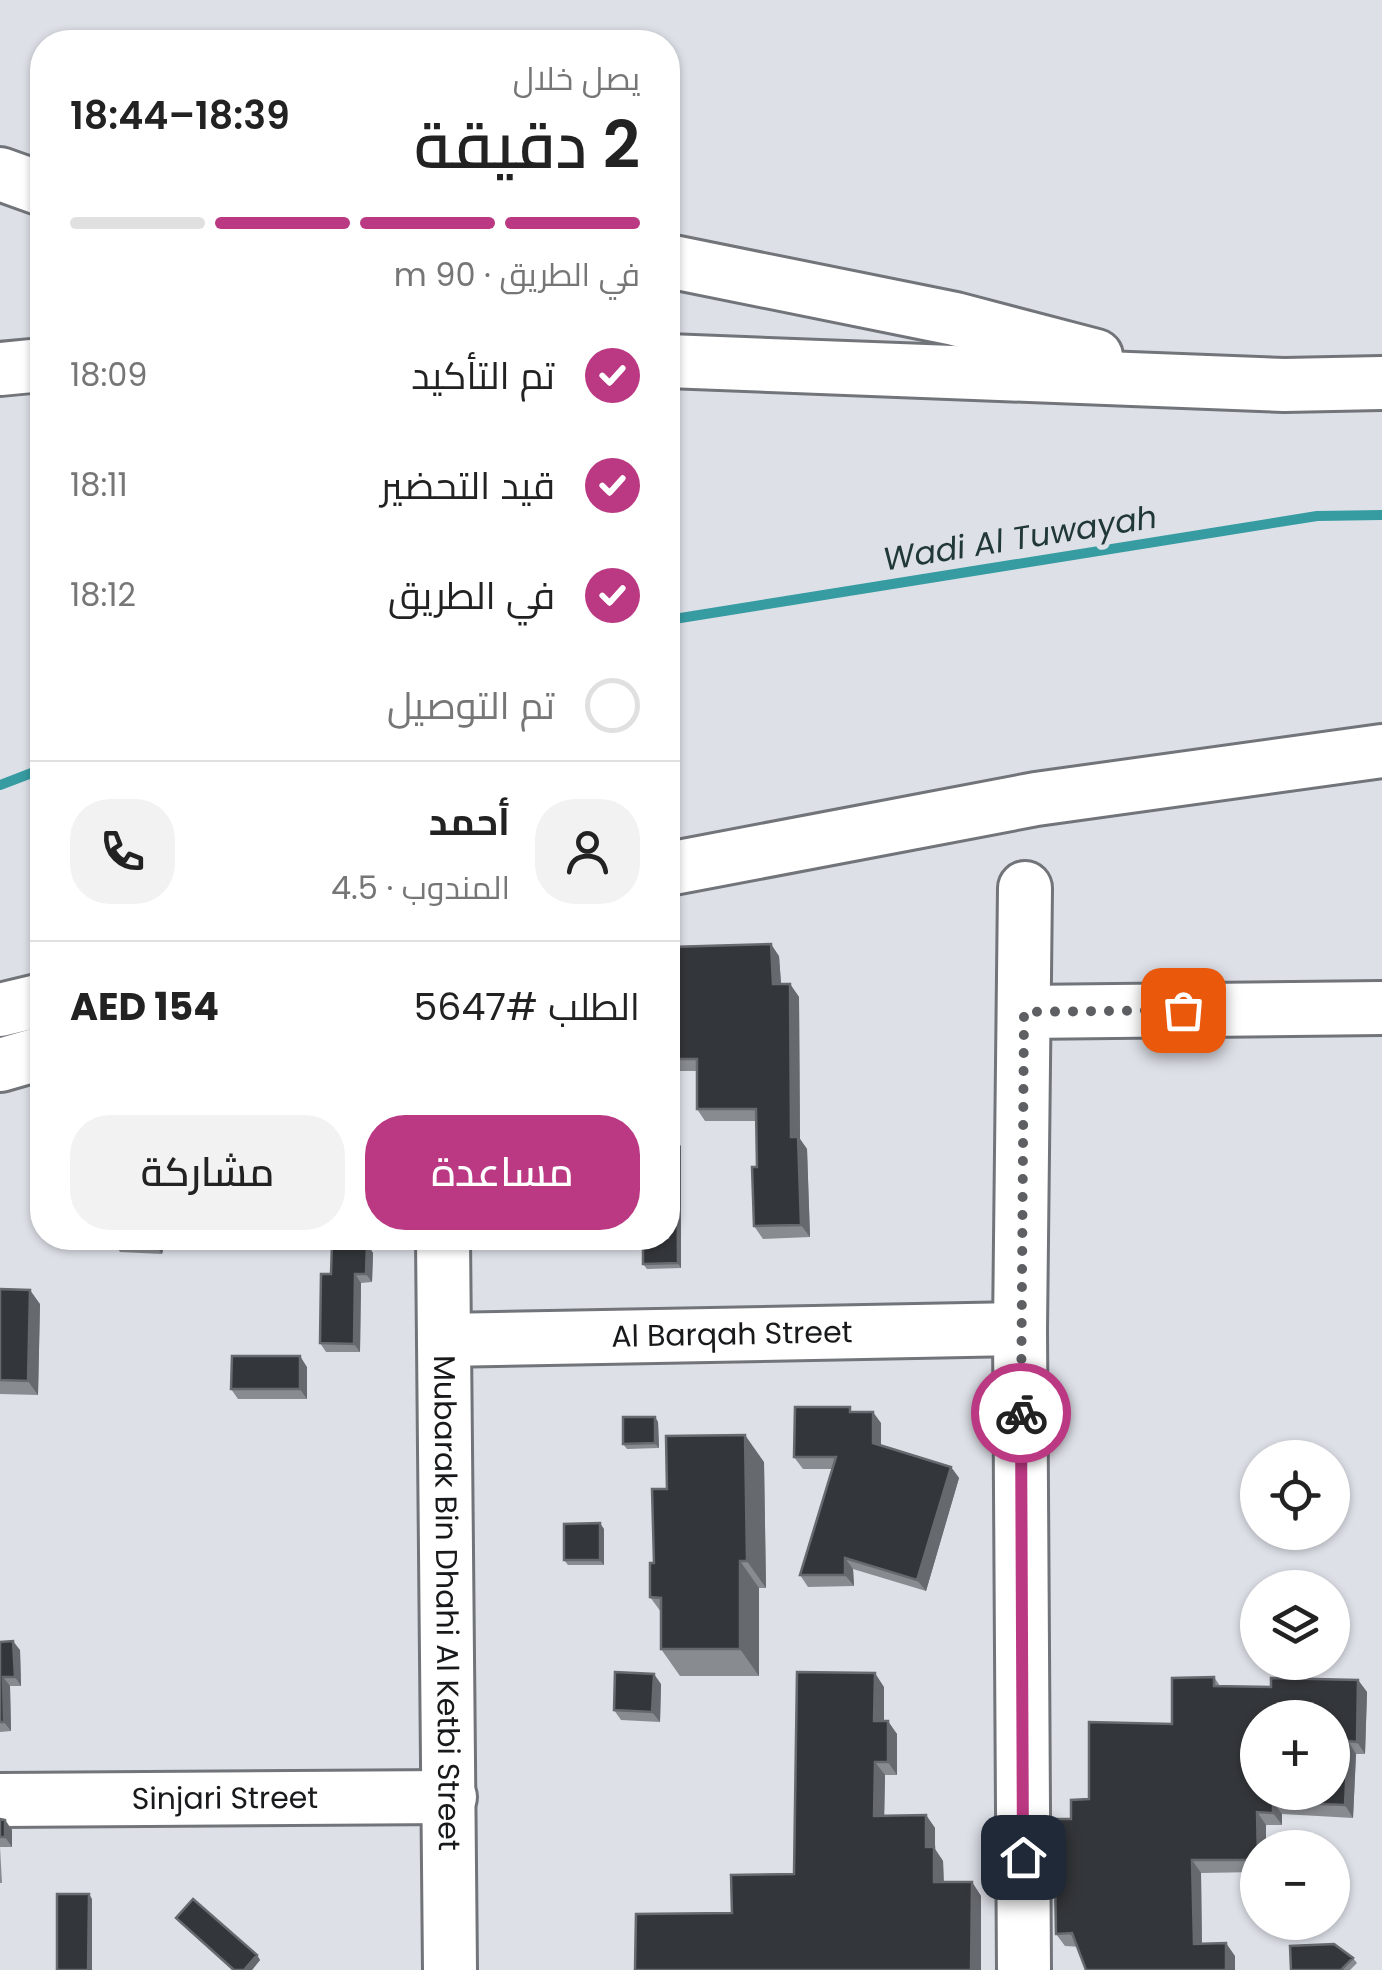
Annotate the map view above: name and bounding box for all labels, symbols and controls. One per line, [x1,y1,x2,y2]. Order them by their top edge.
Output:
text: يصل خلال [513,56,640,101]
text: 18:39–18:44 [70,89,290,142]
text: 2 دقيقة [414,100,640,191]
text: في الطريق · 90 m [394,252,640,297]
icon: check [585,348,640,403]
text: تم التأكيد [411,349,555,402]
text: 18:09 [70,352,148,397]
icon: check [585,458,640,513]
text: قيد التحضير [381,459,555,512]
text: 18:11 [70,462,128,507]
water label: Wadi Al Tuwayah [880,494,1160,581]
icon: check [585,568,640,623]
text: في الطريق [388,569,555,622]
text: 18:12 [70,572,136,617]
text: تم التوصيل [387,679,555,732]
text: أحمد [429,795,510,848]
button: phone [70,799,175,904]
button: person [535,799,640,904]
text: المندوب · 4.5 [331,865,510,910]
pin [1141,968,1226,1053]
text: AED 154 [70,980,219,1033]
text: الطلب #5647 [413,980,640,1033]
icon: bag [1156,983,1211,1038]
button: مشاركة [70,1115,345,1230]
button: مساعدة [365,1115,640,1230]
street label: Al Barqah Street [611,1310,853,1358]
street label: Mubarak Bin Dhahi Al Ketbi Street [423,1355,471,1851]
courier [971,1363,1071,1463]
icon: bike [994,1386,1049,1441]
map controls [1240,1440,1350,1940]
button: locate [1240,1440,1350,1550]
button: layers [1240,1570,1350,1680]
button: + [1240,1700,1350,1810]
street label: Sinjari Street [132,1776,318,1820]
pin [981,1815,1066,1900]
icon: home [996,1830,1051,1885]
button: − [1240,1830,1350,1940]

